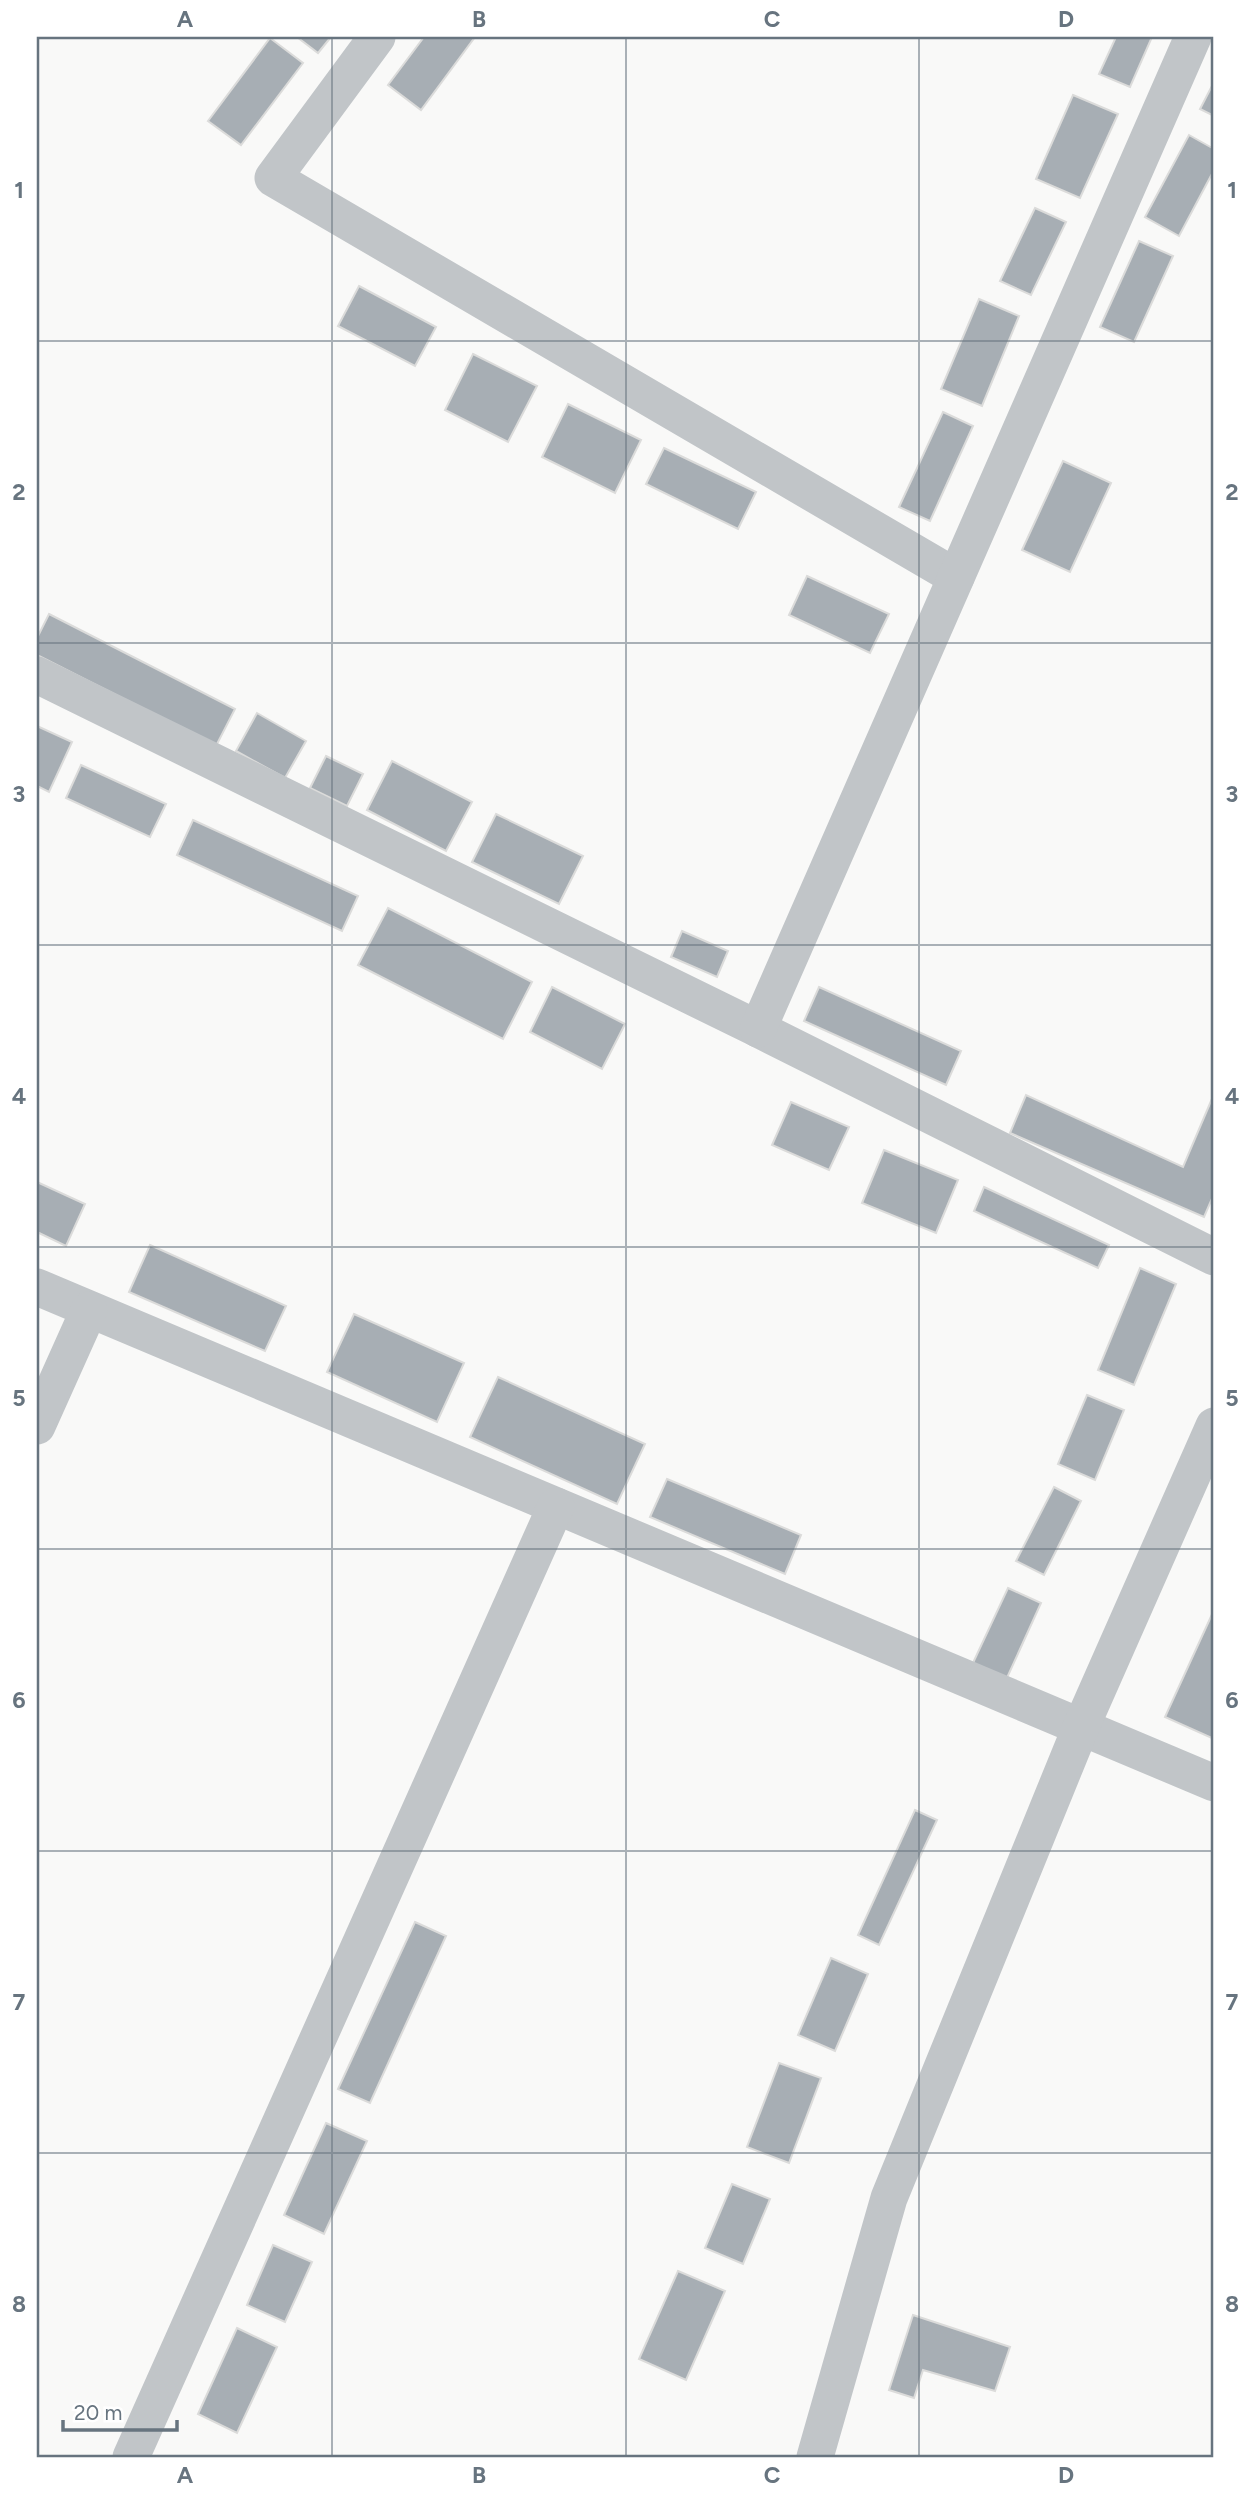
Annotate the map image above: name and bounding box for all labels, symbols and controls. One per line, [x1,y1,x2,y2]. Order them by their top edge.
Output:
text: A [177,5,194,33]
text: B [472,5,486,33]
text: C [764,5,781,33]
text: D [1058,5,1074,33]
text: 1 [14,176,24,204]
text: 1 [1227,176,1237,204]
text: 2 [12,478,26,506]
text: 2 [1225,478,1239,506]
text: 3 [13,780,25,808]
text: 3 [1226,780,1238,808]
text: 4 [12,1082,26,1110]
text: 4 [1225,1082,1239,1110]
text: 5 [12,1384,26,1412]
text: 5 [1225,1384,1239,1412]
text: 6 [12,1686,26,1714]
text: 6 [1225,1686,1239,1714]
text: 7 [13,1988,26,2016]
text: 7 [1226,1988,1239,2016]
text: 8 [12,2290,26,2318]
text: 8 [1225,2290,1239,2318]
scale bar [63,2389,177,2433]
text: 20 m [74,2400,122,2425]
text: A [177,2461,194,2489]
text: B [472,2461,486,2489]
text: C [764,2461,781,2489]
text: D [1058,2461,1074,2489]

